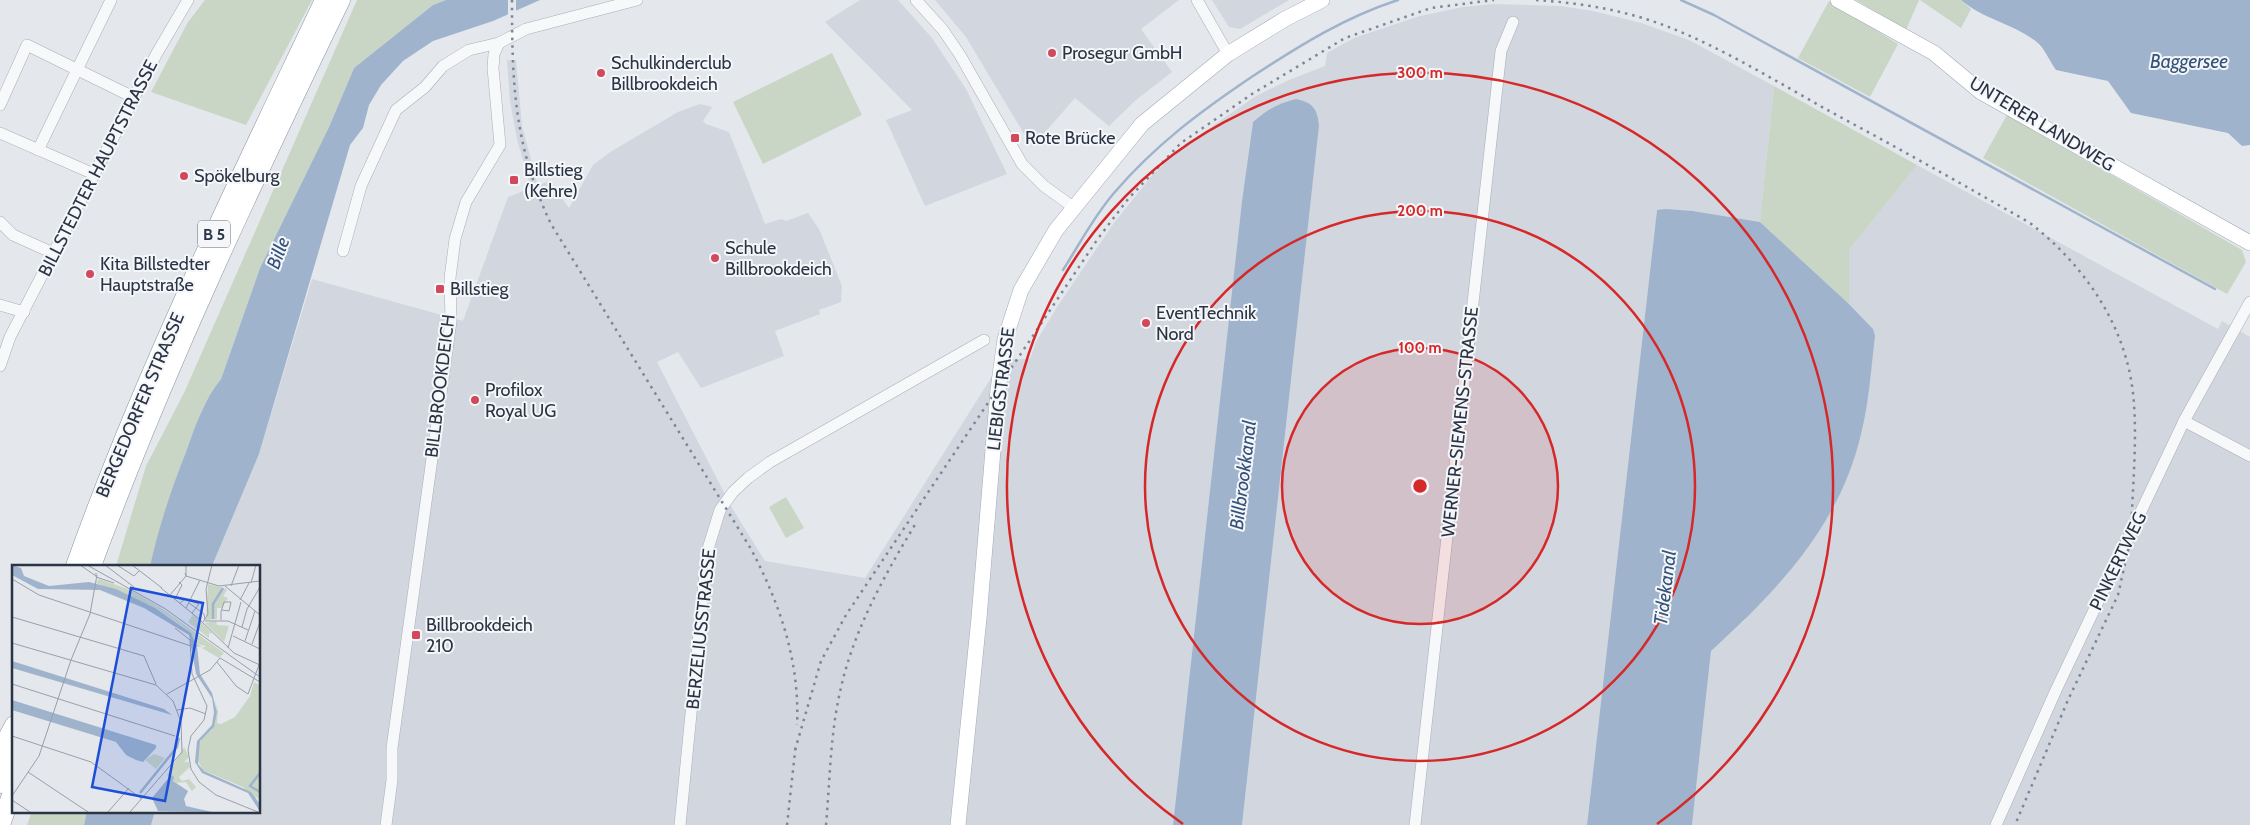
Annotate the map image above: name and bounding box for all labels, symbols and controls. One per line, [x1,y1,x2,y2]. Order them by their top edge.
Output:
place label: Prosegur GmbH [1062,42,1182,64]
marker: Prosegur GmbH [1046,47,1058,59]
water label: Baggersee [2150,50,2228,73]
place label: Schulkinderclub Billbrookdeich [611,52,732,95]
street label: BILLSTEDTER HAUPTSTRASSE [34,56,162,280]
text: 300 m [1397,64,1443,82]
marker: Schulkinderclub Billbrookdeich [595,67,607,79]
street label: UNTERER LANDWEG [1965,72,2119,176]
place label: Rote Brücke [1025,127,1115,149]
marker: Rote Brücke [1009,132,1021,144]
place label: Billstieg (Kehre) [524,159,584,202]
place label: Spökelburg [194,165,280,187]
marker: Spökelburg [178,170,190,182]
marker: Billstieg (Kehre) [508,174,520,186]
text: 200 m [1397,202,1443,220]
road number: B 5 [198,220,230,248]
water label: Bille [262,234,294,272]
place label: Schule Billbrookdeich [725,237,832,280]
marker: Schule Billbrookdeich [709,252,721,264]
place label: Kita Billstedter Hauptstraße [100,253,210,296]
marker: Kita Billstedter Hauptstraße [84,268,96,280]
place label: Billstieg [450,278,510,300]
marker: Billstieg [434,283,446,295]
place label: EventTechnik Nord [1156,302,1257,345]
street label: WERNER-SIEMENS-STRASSE [1437,305,1483,538]
street label: BERGEDORFER STRASSE [91,309,189,501]
street label: BILLBROOKDEICH [420,313,460,459]
marker: EventTechnik Nord [1140,317,1152,329]
street label: LIEBIGSTRASSE [983,326,1019,452]
text: 100 m [1398,339,1442,357]
place label: Profilox Royal UG [485,379,556,422]
marker: Profilox Royal UG [469,394,481,406]
water label: Billbrookkanal [1225,419,1261,531]
centre of rings [1411,477,1429,495]
street label: PINKERTWEG [2085,508,2151,614]
street label: BERZELIUSSTRASSE [682,547,720,711]
water label: Tidekanal [1649,549,1681,627]
inset map [12,565,260,812]
place label: Billbrookdeich 210 [426,614,533,657]
marker: Billbrookdeich 210 [410,629,422,641]

